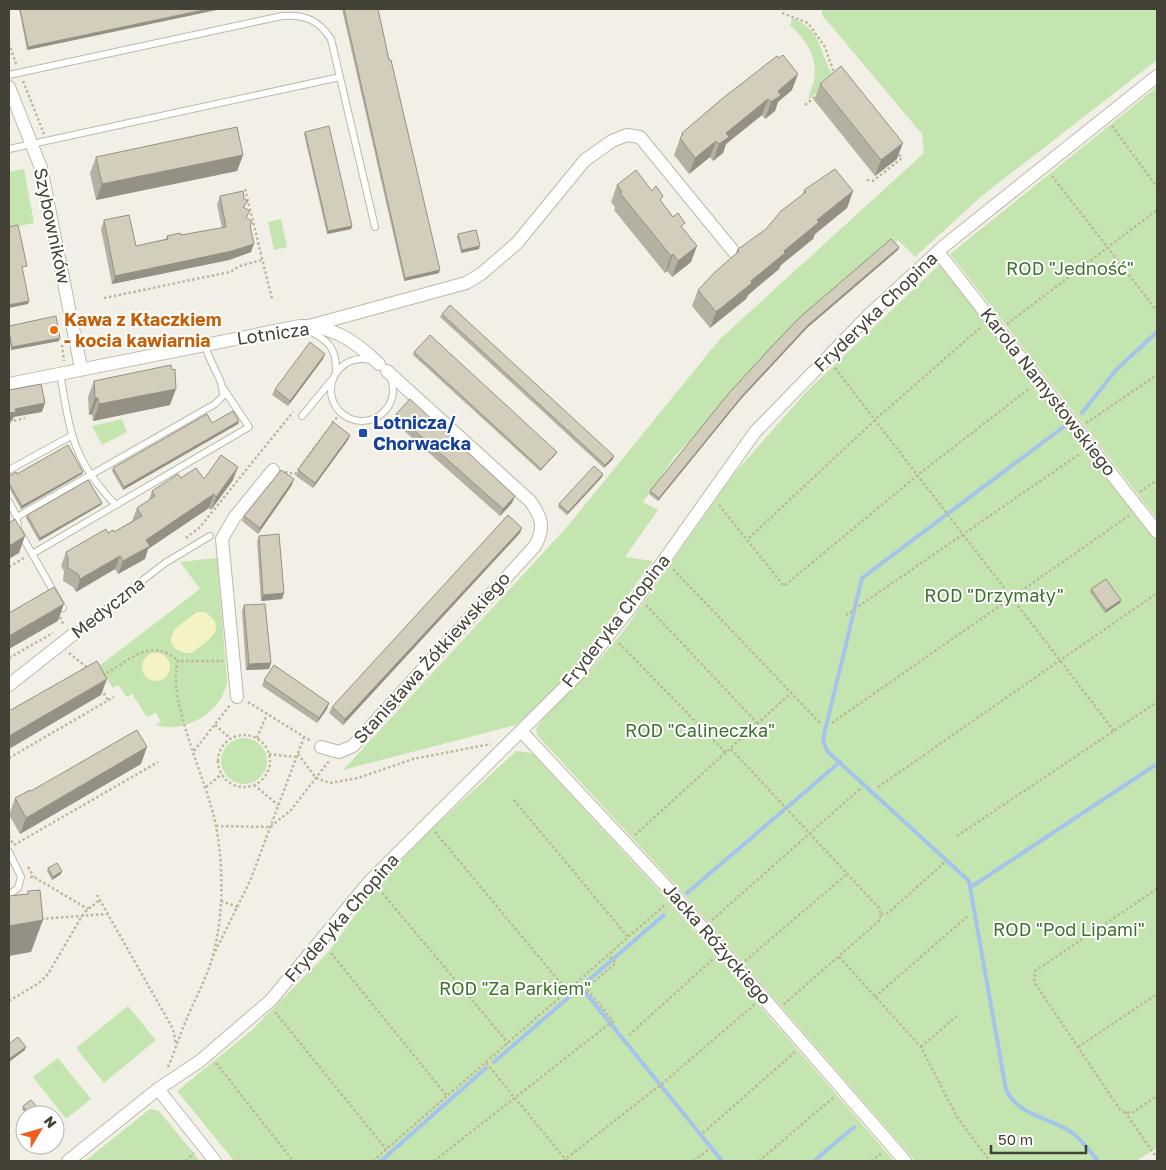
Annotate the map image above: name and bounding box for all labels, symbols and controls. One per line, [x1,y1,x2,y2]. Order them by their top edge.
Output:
street label: Szybowników [30,166,76,286]
street label: Fryderyka Chopina [809,247,942,376]
park label: ROD "Jedność" [1006,257,1134,279]
street label: Karola Namysłowskiego [976,303,1121,480]
place label: Kawa z Kłaczkiem - kocia kawiarnia [64,308,222,351]
street label: Lotnicza [235,317,311,349]
marker: Kawa z Kłaczkiem - kocia kawiarnia [48,324,60,336]
place label: Lotnicza/ Chorwacka [373,411,471,454]
marker: Lotnicza/ Chorwacka [357,427,369,439]
street label: Fryderyka Chopina [556,549,674,691]
street label: Stanisława Żółkiewskiego [348,567,514,748]
street label: Medyczna [66,572,148,643]
park label: ROD "Drzymały" [924,584,1064,606]
park label: ROD "Calineczka" [625,719,775,741]
street label: Fryderyka Chopina [279,849,403,986]
street label: Jacka Różyckiego [659,878,776,1009]
park label: ROD "Pod Lipami" [993,918,1145,940]
park label: ROD "Za Parkiem" [439,977,591,999]
north arrow [15,1105,65,1155]
text: N [41,1112,61,1131]
scale bar [991,1122,1086,1154]
text: 50 m [998,1130,1033,1148]

